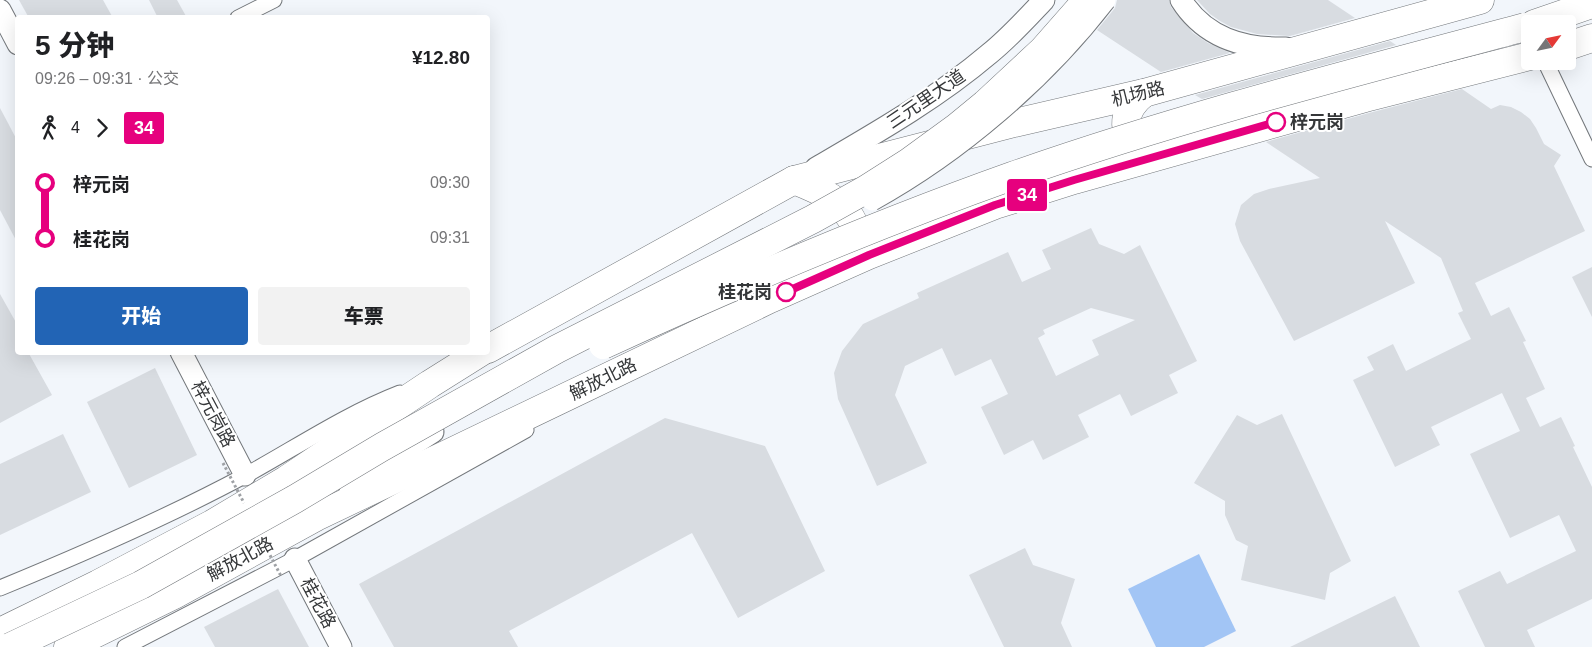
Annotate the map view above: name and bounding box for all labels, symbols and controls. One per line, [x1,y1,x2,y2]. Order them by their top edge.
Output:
north arrow [1521,15,1576,70]
map controls [1521,15,1576,70]
text: 5 分钟 [35,30,114,61]
text: ¥12.80 [412,47,470,68]
street label: 三元里大道 [883,66,969,132]
text: 09:26 – 09:31 · 公交 [35,70,179,87]
street label: 机场路 [1109,78,1167,110]
marker: 梓元岗 [1266,112,1286,132]
place label: 梓元岗 [1290,112,1344,132]
icon: walk [35,114,63,142]
icon: forward [88,114,116,142]
text: 34 [134,118,154,138]
text: 4 [71,119,80,136]
text: 梓元岗 [73,174,130,195]
text: 09:30 [430,174,470,191]
line badge: 34 [1004,179,1050,211]
text: 34 [1017,185,1037,205]
text: 桂花岗 [73,229,130,250]
text: 09:31 [430,229,470,246]
place label: 桂花岗 [718,282,772,302]
marker: 桂花岗 [776,282,796,302]
button: 开始 [35,287,248,345]
button: 车票 [258,287,470,345]
street label: 解放北路 [566,354,640,404]
street label: 梓元岗路 [187,378,239,450]
street label: 解放北路 [204,533,276,585]
street label: 桂花路 [296,574,340,632]

